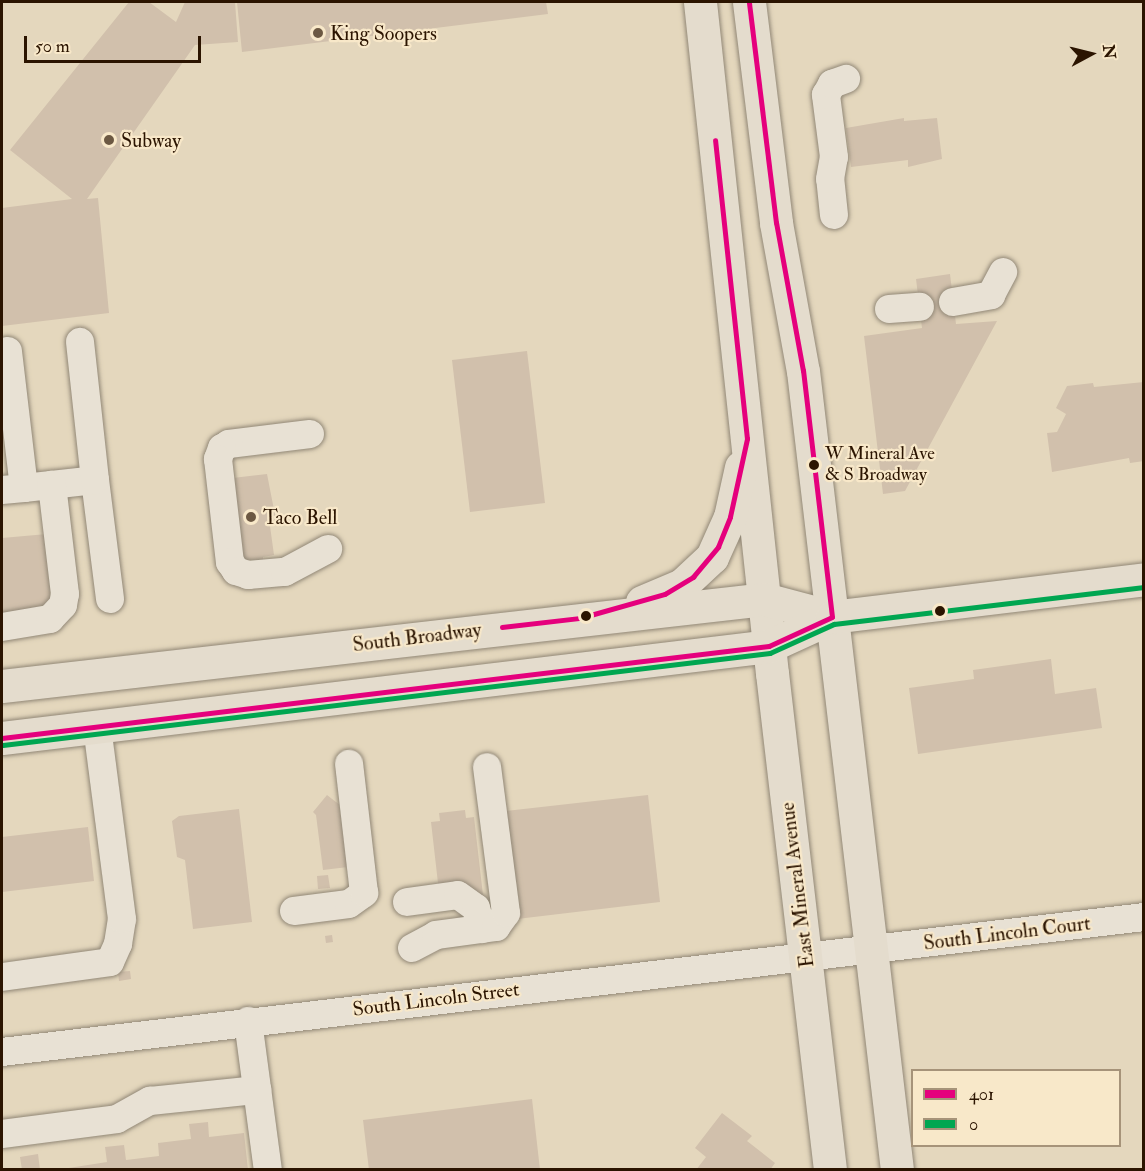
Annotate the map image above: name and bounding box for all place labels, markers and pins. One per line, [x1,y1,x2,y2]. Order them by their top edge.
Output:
place label: King Soopers [330,21,437,45]
marker: King Soopers [311,26,325,40]
place label: Subway [121,128,181,152]
marker: Subway [102,133,116,147]
place label: W Mineral Ave & S Broadway [825,444,935,486]
marker: W Mineral Ave & S Broadway [808,459,820,471]
place label: Taco Bell [263,505,337,529]
marker: Taco Bell [244,510,258,524]
unlabelled marker [934,605,946,617]
unlabelled marker [580,610,592,622]

